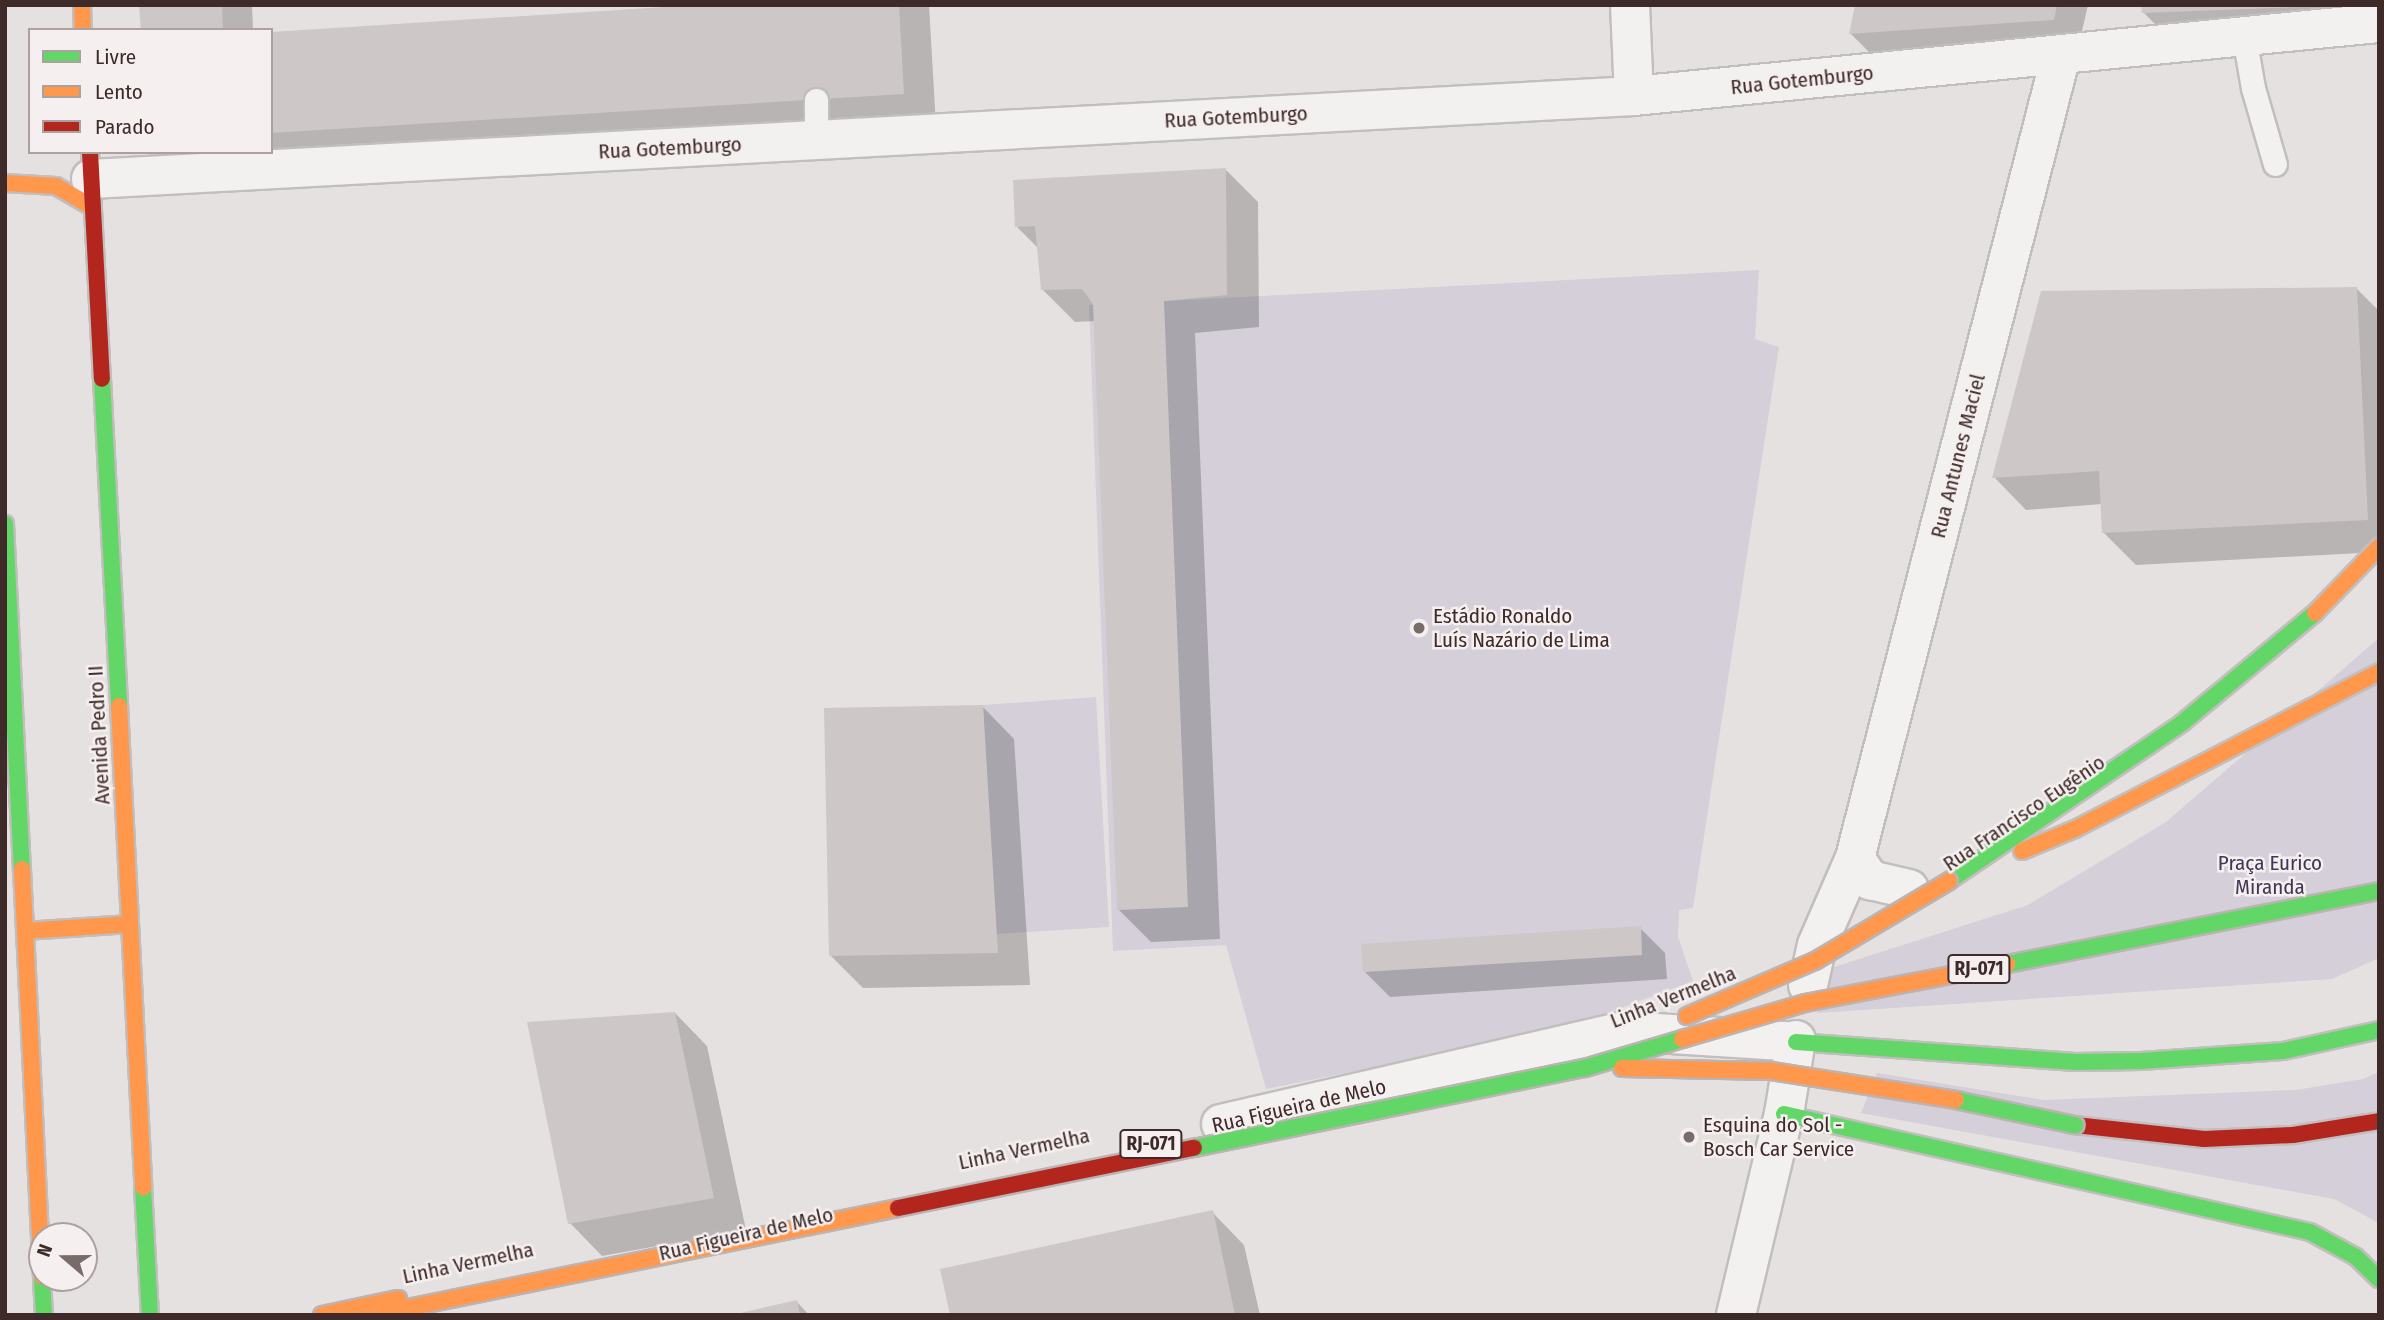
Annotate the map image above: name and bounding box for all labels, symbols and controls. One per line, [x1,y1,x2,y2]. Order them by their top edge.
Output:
legend [28,28,273,154]
text: Livre [95,44,136,70]
street label: Rua Gotemburgo [1729,60,1875,100]
text: Lento [95,79,143,105]
street label: Rua Gotemburgo [1164,101,1308,133]
text: Parado [95,114,154,140]
street label: Rua Gotemburgo [598,132,742,164]
street label: Rua Antunes Maciel [1925,371,1991,541]
place label: Estádio Ronaldo Luís Nazário de Lima [1433,603,1610,653]
marker: Estádio Ronaldo Luís Nazário de Lima [1411,620,1427,636]
street label: Avenida Pedro II [83,665,115,805]
street label: Rua Francisco Eugênio [1938,749,2110,877]
park label: Praça Eurico Miranda [2218,850,2322,900]
road number: RJ-071 [1946,953,2012,984]
street label: Linha Vermelha [1607,960,1739,1034]
street label: Rua Figueira de Melo [1209,1074,1389,1138]
place label: Esquina do Sol - Bosch Car Service [1703,1112,1854,1162]
street label: Linha Vermelha [956,1123,1092,1175]
road number: RJ-071 [1118,1128,1184,1160]
marker: Esquina do Sol - Bosch Car Service [1681,1129,1697,1145]
street label: Rua Figueira de Melo [656,1202,836,1266]
north arrow [28,1222,98,1292]
street label: Linha Vermelha [400,1237,536,1289]
text: N [32,1241,57,1260]

